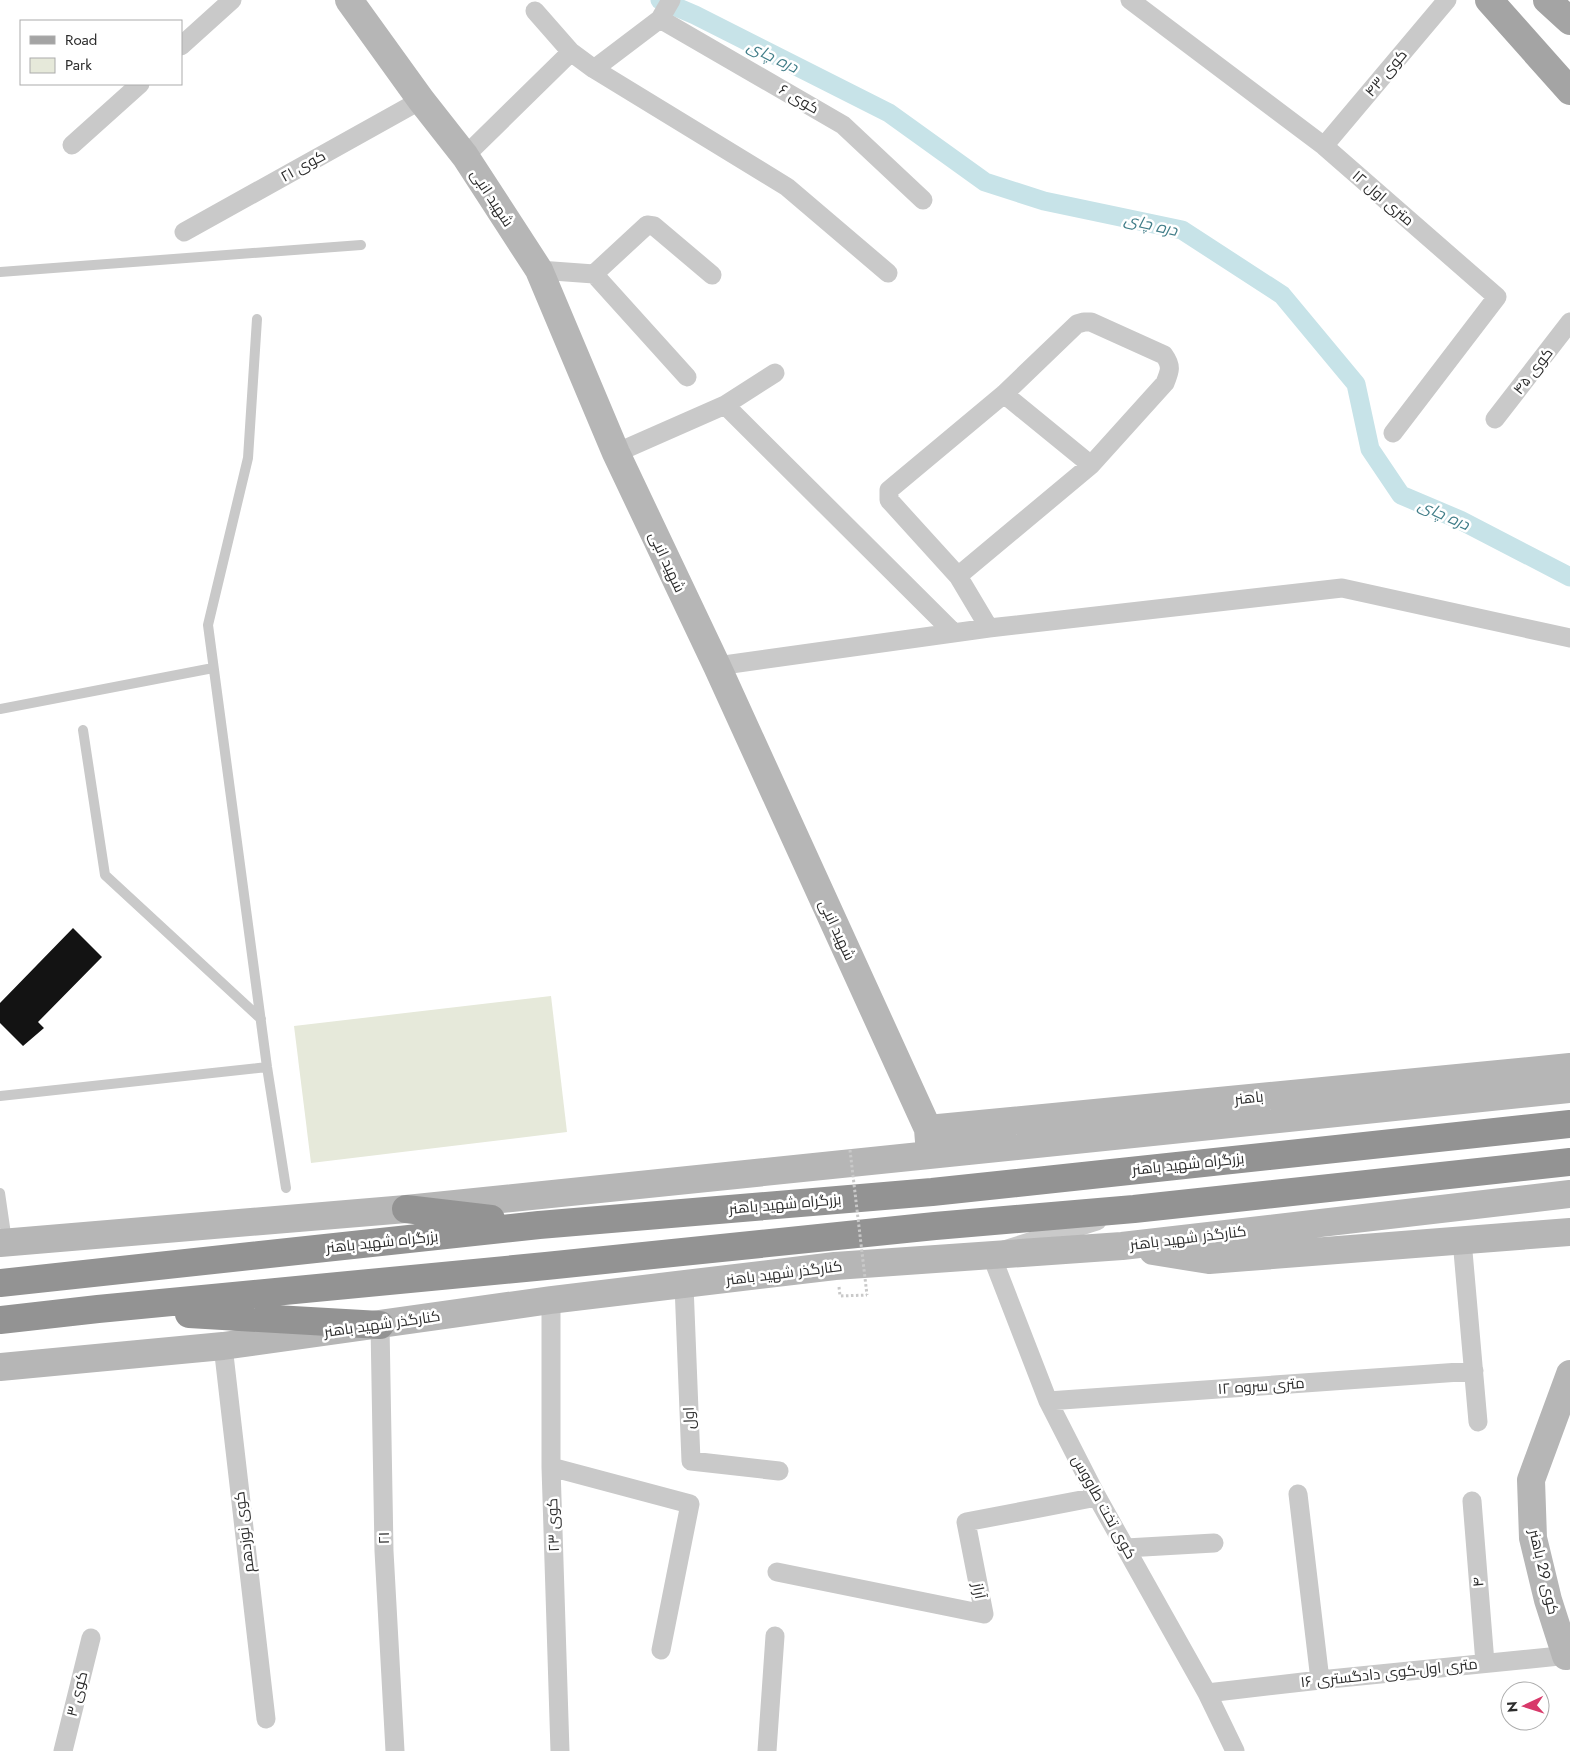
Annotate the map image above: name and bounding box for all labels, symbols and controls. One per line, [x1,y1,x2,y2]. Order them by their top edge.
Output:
legend [20,20,182,85]
text: Road [65,29,97,51]
water label: دره چای [743,34,803,79]
street label: کوی ۴۳ [1360,44,1412,102]
text: Park [65,54,92,76]
street label: کوی ۶ [775,79,823,119]
street label: کوی ۲۱ [276,145,330,187]
street label: شهید انبی [465,165,519,231]
street label: ۱۲ متری اول [1347,165,1419,231]
water label: دره چای [1122,207,1181,242]
street label: کوی ۴۵ [1508,343,1558,399]
water label: دره چای [1414,493,1474,536]
street label: شهید انبی [643,528,691,596]
street label: شهید انبی [813,896,861,964]
street label: باهنر [1232,1086,1265,1111]
street label: بزرگراه شهید باهنر [1130,1147,1245,1181]
street label: بزرگراه شهید باهنر [727,1188,842,1220]
street label: کنارگذر شهید باهنر [1127,1220,1248,1256]
street label: بزرگراه شهید باهنر [324,1225,439,1259]
street label: کنارگذر شهید باهنر [723,1255,844,1291]
street label: کنارگذر شهید باهنر [321,1305,442,1343]
street label: ۱۲ متری سروه [1217,1372,1305,1400]
street label: اول [678,1407,700,1429]
street label: کوی تخت طاووس [1066,1451,1142,1563]
street label: کوی نوزدهم [228,1490,260,1574]
street label: کوی ۲۳ [541,1498,565,1552]
street label: کوی 29 باهنر [1523,1526,1564,1617]
street label: ۲۱ [373,1532,395,1544]
street label: ۴ [1467,1576,1489,1588]
street label: آراز [966,1580,991,1601]
street label: ۱۶ متری اول-کوی دادگستری [1299,1653,1479,1693]
street label: کوی ۳ [61,1669,93,1719]
north arrow [1500,1681,1550,1731]
text: N [1502,1701,1522,1713]

